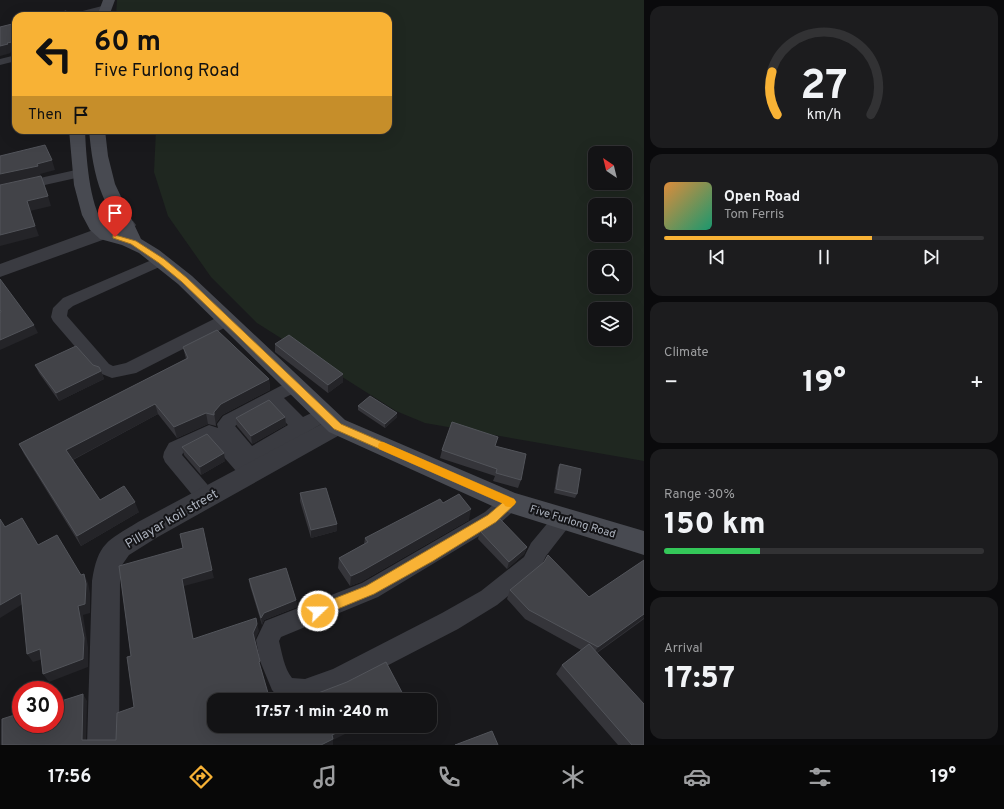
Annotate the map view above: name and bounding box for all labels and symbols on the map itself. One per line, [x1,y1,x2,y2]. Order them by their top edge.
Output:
north arrow [588,146,632,190]
pin [98,196,132,237]
street label: Pillayar koil street [123,487,221,553]
street label: Five Furlong Road [528,502,617,542]
position arrow [297,590,339,632]
speed limit sign: 30 [12,681,64,733]

